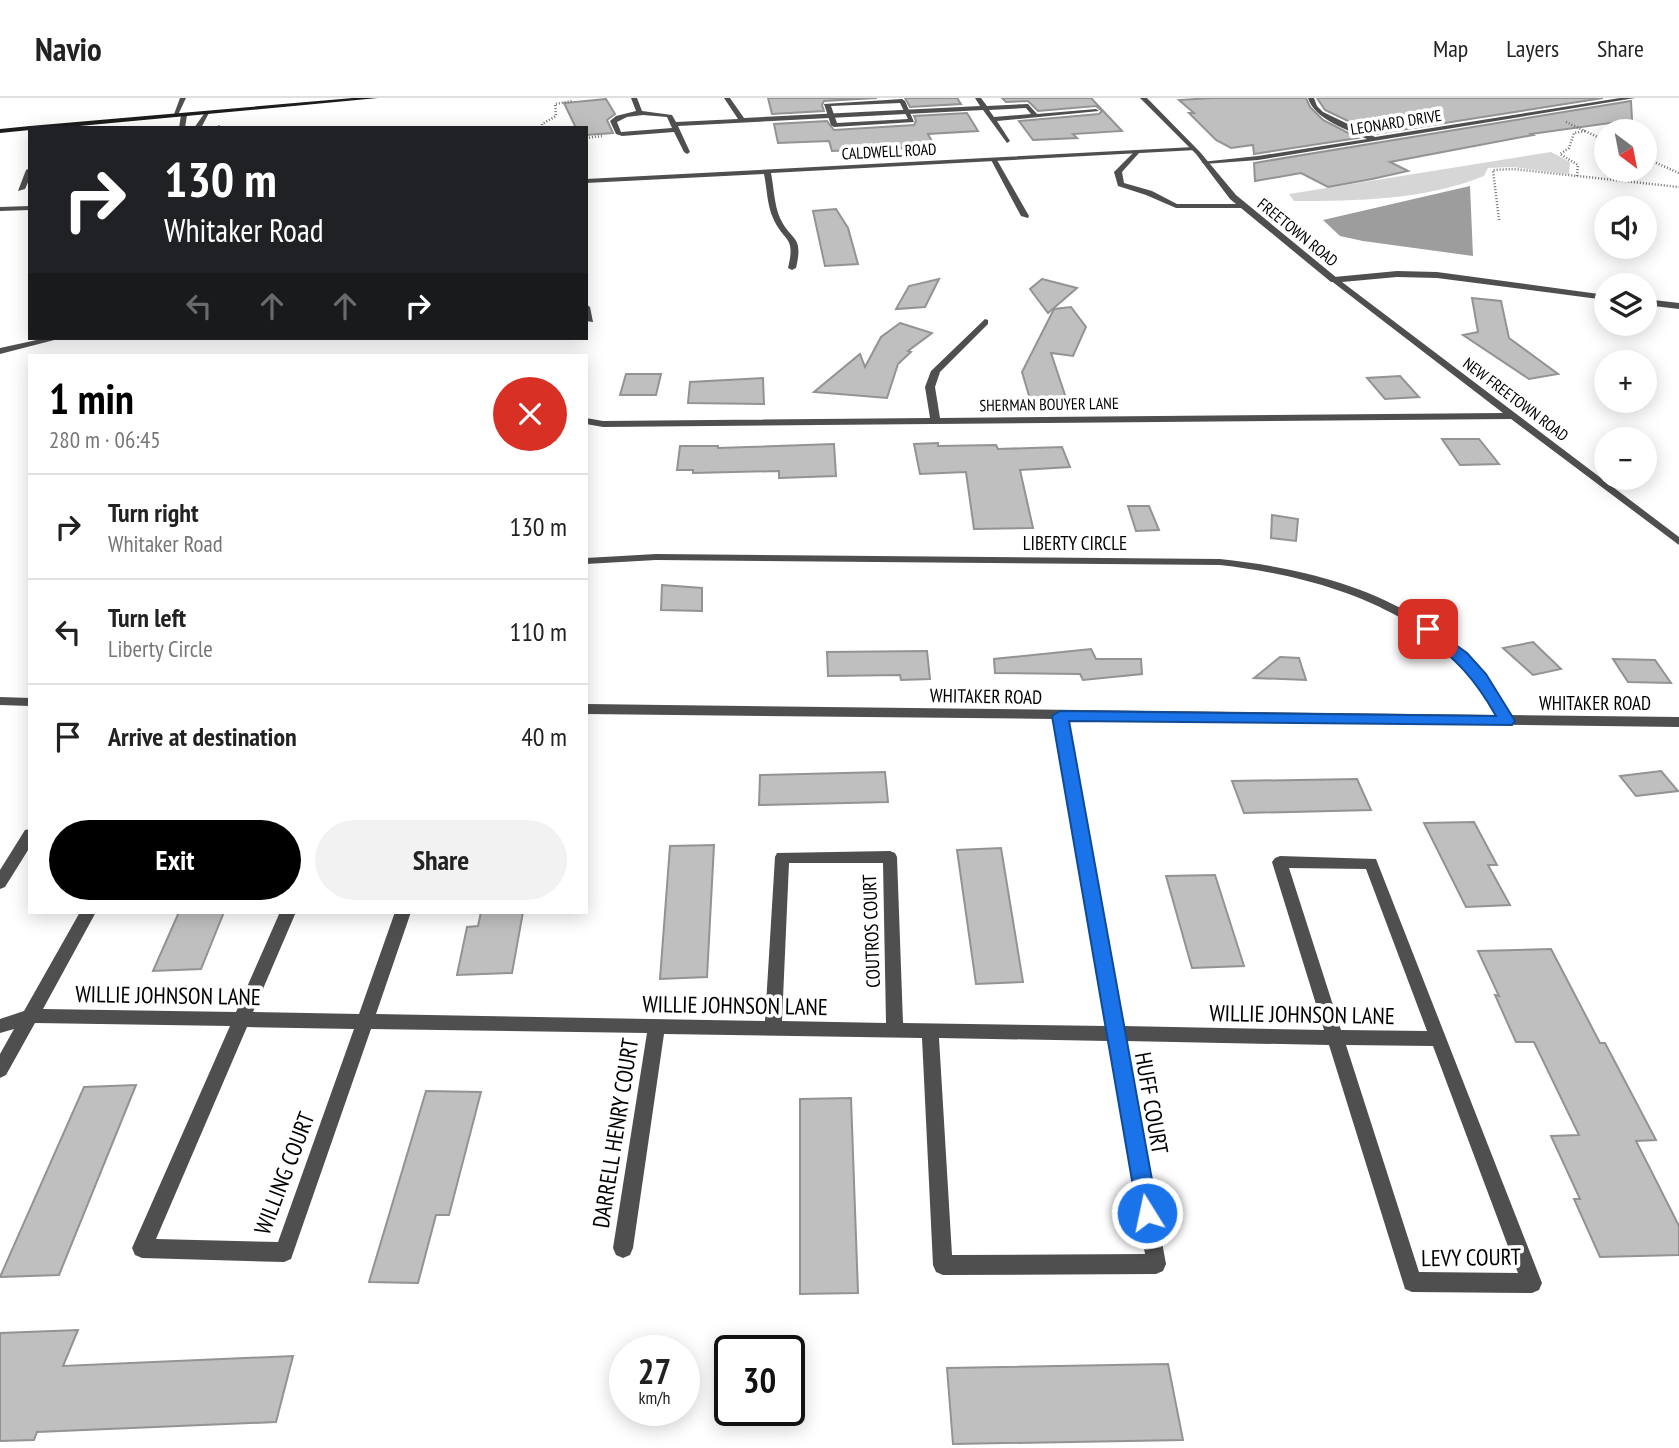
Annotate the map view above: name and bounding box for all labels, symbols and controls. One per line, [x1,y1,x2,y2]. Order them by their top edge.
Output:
text: Navio [35,27,102,70]
text: Map [1433,33,1468,64]
text: Layers [1506,33,1559,64]
text: Share [1597,33,1644,64]
street label: LEONARD DRIVE [1349,105,1443,139]
north arrow [1594,119,1657,182]
map controls [1594,119,1657,490]
street label: CALDWELL ROAD [841,139,937,163]
text: 130 m [164,147,277,211]
icon: right [49,154,140,245]
street label: FREETOWN ROAD [1254,194,1342,270]
button: sound [1594,196,1657,259]
text: Whitaker Road [164,209,324,251]
button: layers [1594,273,1657,336]
icon: left [180,287,218,325]
icon: ahead [253,287,291,325]
icon: ahead [326,287,364,325]
icon: right [399,287,437,325]
button: + [1594,350,1657,413]
street label: NEW FREETOWN ROAD [1459,353,1573,445]
text: 1 min [49,371,134,426]
button: close [493,377,567,451]
street label: SHERMAN BOUYER LANE [979,393,1119,415]
text: 280 m · 06:45 [49,425,161,454]
button: − [1594,427,1657,490]
text: Turn right [108,496,199,529]
icon: right [49,508,87,546]
text: 130 m [509,510,567,543]
text: Whitaker Road [108,529,223,558]
street label: LIBERTY CIRCLE [1023,531,1127,555]
pin [1398,599,1458,659]
text: Turn left [108,601,186,634]
icon: arrive [1409,610,1447,648]
icon: left [49,613,87,651]
text: 110 m [509,615,567,648]
text: Liberty Circle [108,634,213,663]
street label: WHITAKER ROAD [930,683,1042,709]
street label: WHITAKER ROAD [1539,691,1651,715]
icon: arrive [49,718,87,756]
text: Arrive at destination [108,720,297,753]
text: 40 m [521,720,567,753]
button: Exit [49,820,301,900]
button: Share [315,820,567,900]
street label: COUTROS COURT [857,873,885,988]
street label: WILLIE JOHNSON LANE [75,979,261,1011]
street label: WILLIE JOHNSON LANE [642,989,828,1021]
street label: WILLIE JOHNSON LANE [1209,998,1395,1030]
street label: DARRELL HENRY COURT [586,1036,644,1230]
street label: HUFF COURT [1129,1050,1175,1156]
street label: WILLING COURT [247,1108,321,1238]
position arrow [1110,1176,1184,1250]
street label: LEVY COURT [1421,1242,1521,1272]
speed limit sign: 30 [714,1335,805,1426]
text: 27 [638,1348,671,1394]
text: km/h [639,1386,670,1409]

